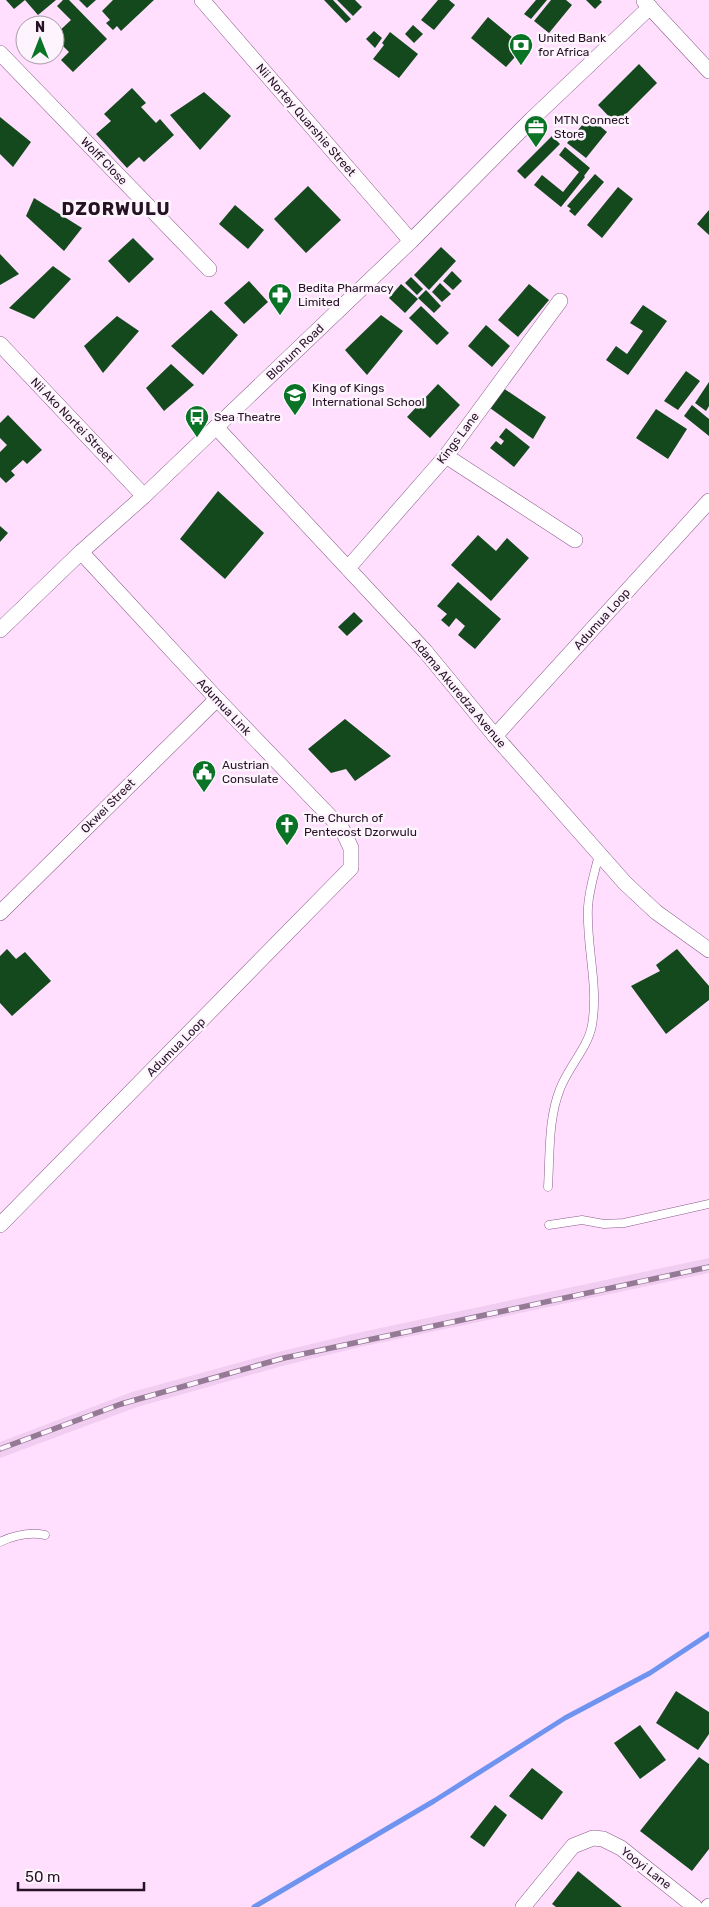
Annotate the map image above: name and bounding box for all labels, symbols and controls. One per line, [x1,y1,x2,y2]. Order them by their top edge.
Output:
north arrow [15,15,65,65]
text: N [35,19,45,36]
place label: United Bank for Africa [538,31,607,59]
bank icon: United Bank for Africa [508,32,534,66]
street label: Nii Nortey Quarshie Street [253,61,359,179]
place label: MTN Connect Store [554,113,630,141]
office icon: MTN Connect Store [523,114,549,148]
street label: Wolff Close [78,134,130,188]
district label: DZORWULU [61,198,171,220]
place label: Bedita Pharmacy Limited [298,281,394,309]
pharmacy icon: Bedita Pharmacy Limited [267,282,293,316]
street label: Blohum Road [263,321,327,383]
street label: Nii Ako Nortei Street [28,375,116,465]
place label: King of Kings International School [312,381,425,409]
school or university icon: King of Kings International School [282,382,308,416]
bus stop icon: Sea Theatre [184,404,210,438]
street label: Kings Lane [434,409,482,467]
place label: Sea Theatre [214,410,281,424]
street label: Adumua Loop [571,586,633,652]
street label: Adama Akuredza Avenue [409,635,509,751]
street label: Adumua Link [194,676,255,739]
place label: Austrian Consulate [222,758,279,786]
public building icon: Austrian Consulate [191,759,217,793]
street label: Okwei Street [78,776,138,836]
place label: The Church of Pentecost Dzorwulu [304,811,417,839]
church icon: The Church of Pentecost Dzorwulu [274,812,300,846]
street label: Adumua Loop [144,1015,208,1079]
street label: Yooyi Lane [618,1844,674,1892]
scale bar [18,1860,144,1892]
text: 50 m [25,1868,60,1886]

